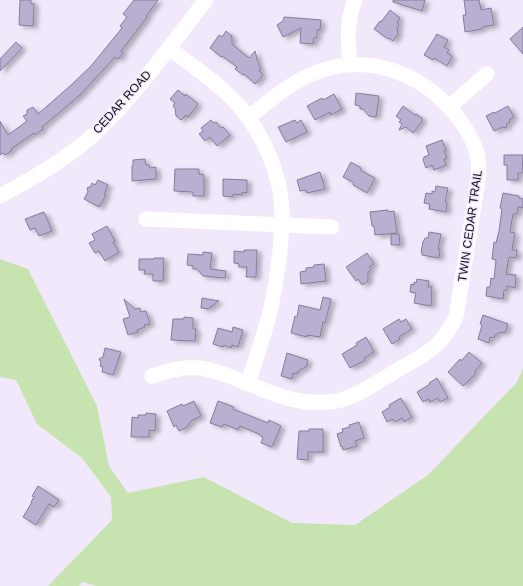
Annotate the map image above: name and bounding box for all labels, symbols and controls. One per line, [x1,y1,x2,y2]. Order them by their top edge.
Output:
street label: CEDAR ROAD [90,67,154,136]
street label: TWIN CEDAR TRAIL [455,169,485,283]

